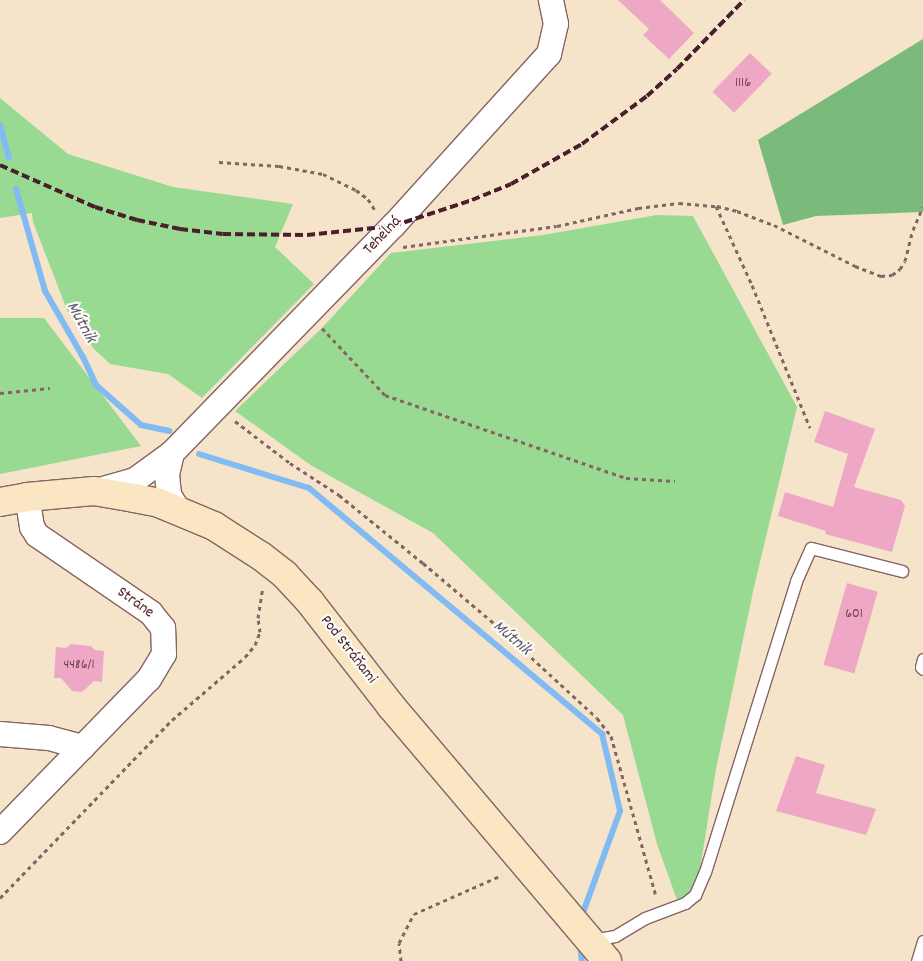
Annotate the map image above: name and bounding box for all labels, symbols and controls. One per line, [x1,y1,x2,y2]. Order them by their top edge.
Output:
house number: 1116 [735,75,751,91]
street label: Tehelná [360,212,406,260]
water label: Mútnik [60,299,100,347]
street label: Stráne [113,583,157,623]
house number: 601 [845,606,863,622]
street label: Pod Stráňami [315,612,381,688]
water label: Mútnik [487,617,535,661]
house number: 4486/1 [63,657,95,673]

